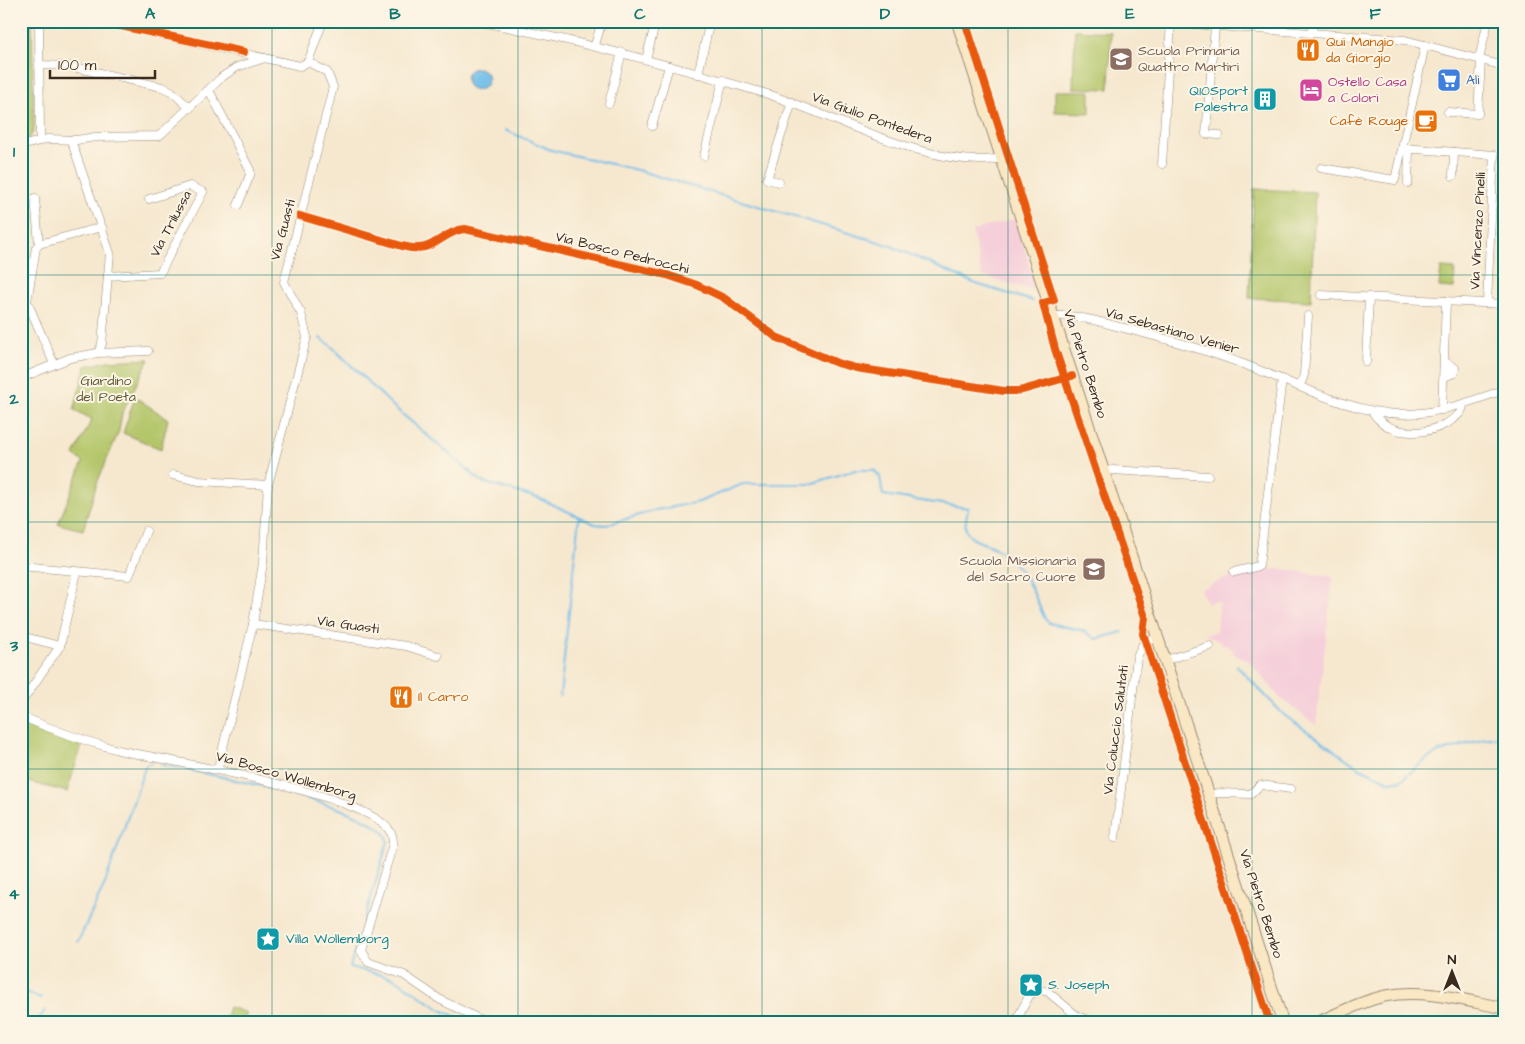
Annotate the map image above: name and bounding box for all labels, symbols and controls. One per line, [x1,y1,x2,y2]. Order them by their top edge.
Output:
text: A [145,3,156,25]
text: B [389,3,401,25]
text: C [634,3,646,25]
text: D [880,3,891,25]
text: E [1125,3,1135,25]
text: F [1369,3,1381,25]
place label: Qui Mangio da Giorgio [1326,32,1394,68]
restaurant icon: Qui Mangio da Giorgio [1295,37,1321,63]
place label: Scuola Primaria Quattro Martiri [1138,41,1240,77]
school or university icon: Scuola Primaria Quattro Martiri [1108,46,1134,72]
scale bar [50,48,155,80]
text: 100 m [58,55,97,76]
supermarket icon: Alì [1436,67,1462,93]
place label: Alì [1466,70,1479,90]
place label: Ostello Casa a Colori [1328,72,1407,108]
hotel icon: Ostello Casa a Colori [1298,77,1324,103]
place label: Q10Sport Palestra [1189,81,1248,117]
building icon: Q10Sport Palestra [1252,86,1278,112]
street label: Via Giulio Pontedera [809,87,935,149]
cafe icon: Cafè Rouge [1413,108,1439,134]
place label: Cafè Rouge [1330,111,1408,131]
text: 1 [13,141,16,163]
street label: Via Vincenzo Pinelli [1465,172,1491,290]
street label: Via Trilussa [145,187,197,261]
street label: Via Guasti [265,197,301,263]
street label: Via Bosco Pedrocchi [553,227,691,279]
street label: Via Sebastiano Venier [1103,302,1242,360]
street label: Via Pietro Bembo [1058,307,1112,421]
park label: Giardino del Poeta [76,371,136,407]
text: 2 [8,388,19,410]
place label: Scuola Missionaria del Sacro Cuore [959,551,1076,587]
school or university icon: Scuola Missionaria del Sacro Cuore [1081,556,1107,582]
street label: Via Guasti [316,611,380,639]
text: 3 [9,635,19,657]
street label: Via Coluccio Salutati [1098,664,1134,796]
restaurant icon: Il Carro [388,684,414,710]
place label: Il Carro [418,687,468,707]
street label: Via Bosco Wollemborg [213,746,359,806]
street label: Via Pietro Bembo [1234,847,1288,961]
text: 4 [9,883,20,905]
place icon: Villa Wollemborg [255,926,281,952]
place label: Villa Wollemborg [286,929,389,949]
north arrow [1428,946,1478,996]
text: N [1448,950,1457,970]
place icon: S. Joseph [1018,972,1044,998]
place label: S. Joseph [1048,975,1109,995]

